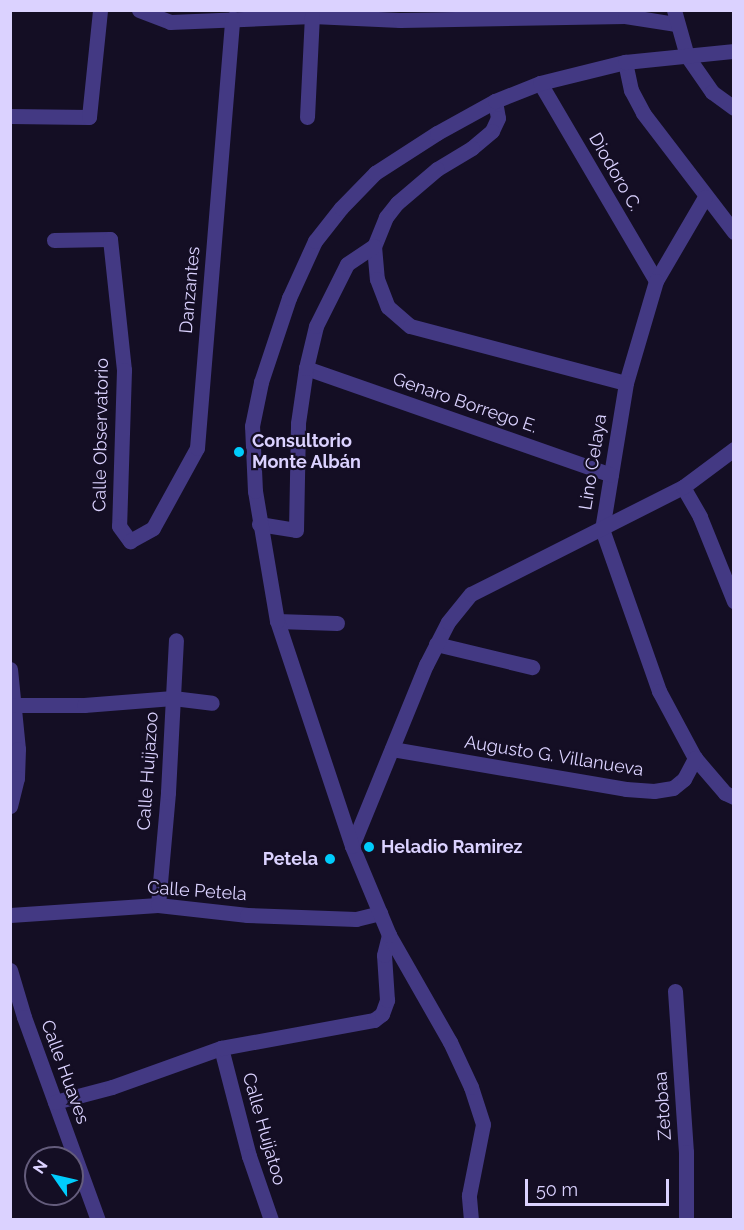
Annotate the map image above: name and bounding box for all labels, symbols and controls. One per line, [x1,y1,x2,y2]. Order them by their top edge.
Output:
street label: Diodoro C. [584,129,646,215]
street label: Danzantes [175,246,205,334]
street label: Calle Observatorio [89,358,113,512]
street label: Genaro Borrego E. [390,368,540,438]
street label: Lino Celaya [575,412,611,512]
place label: Consultorio Monte Albán [252,431,361,474]
marker: Consultorio Monte Albán [230,443,248,461]
street label: Calle Huijazoo [133,711,163,831]
street label: Augusto G. Villanueva [463,731,645,781]
place label: Heladio Ramirez [381,836,522,858]
marker: Heladio Ramirez [362,840,376,854]
place label: Petela [263,848,318,870]
marker: Petela [323,852,337,866]
street label: Calle Petela [146,877,248,905]
street label: Calle Huaves [36,1017,94,1127]
street label: Calle Huijatoo [238,1070,290,1188]
street label: Zetobaa [650,1071,676,1141]
north arrow [24,1146,84,1206]
text: N [29,1156,52,1177]
scale bar [528,1167,672,1205]
text: 50 m [536,1179,578,1200]

